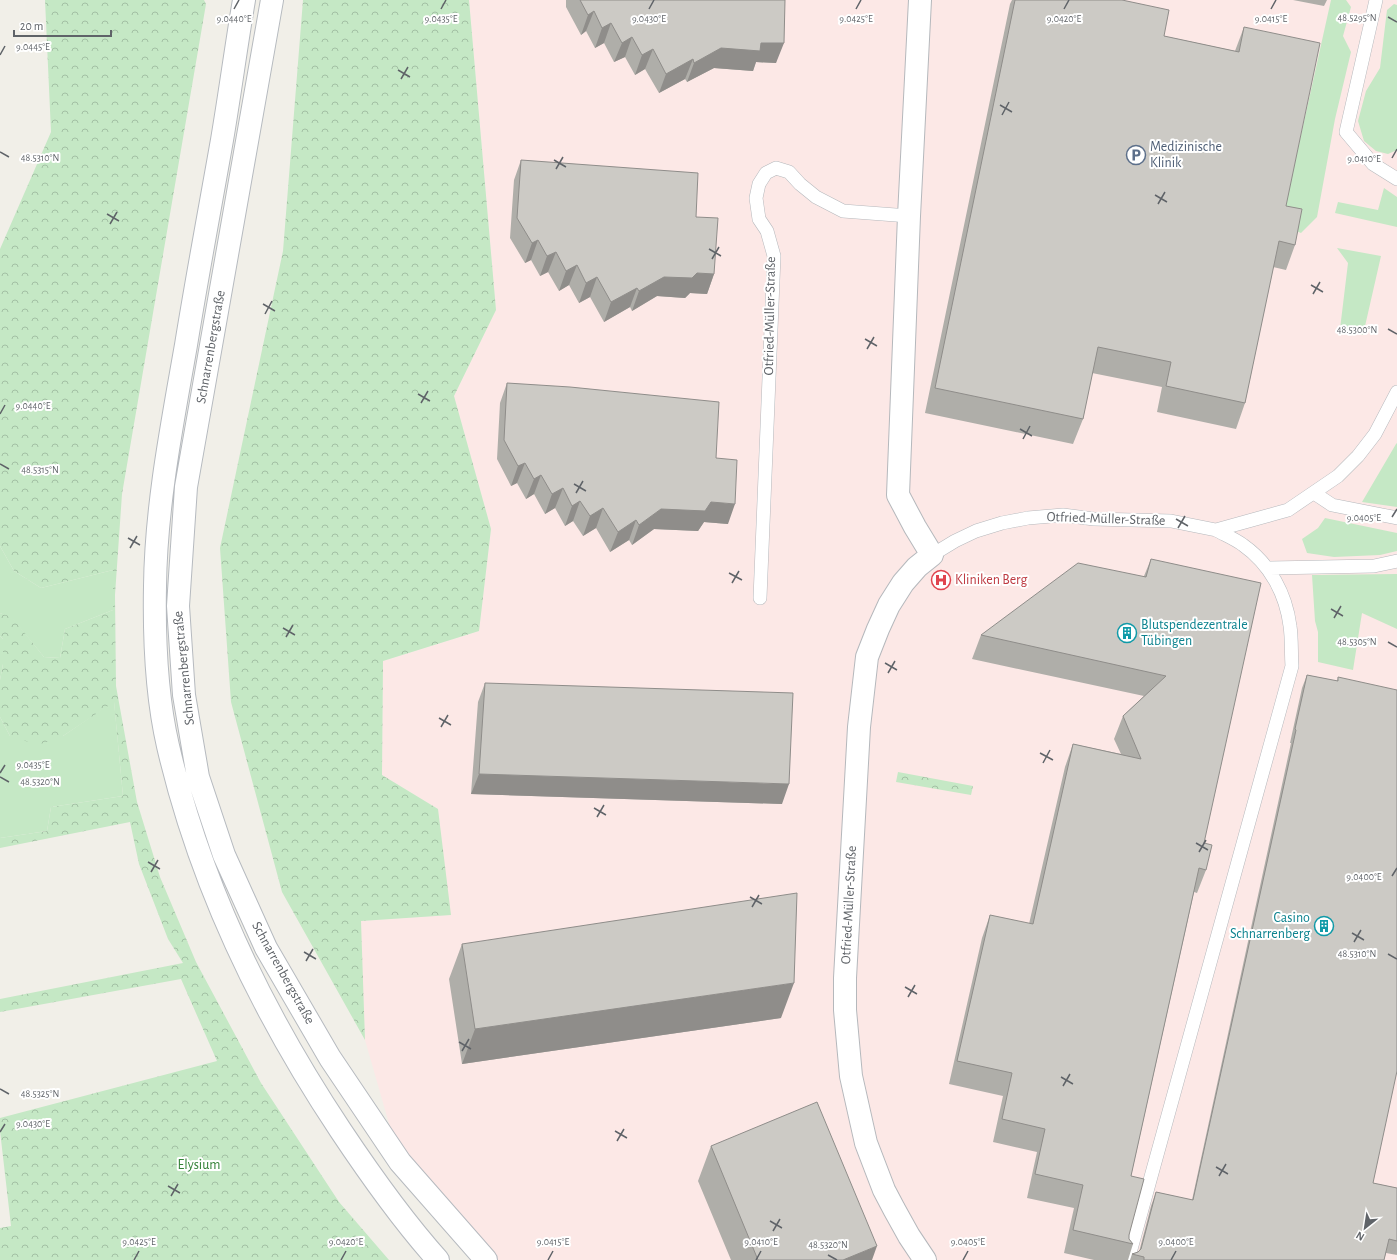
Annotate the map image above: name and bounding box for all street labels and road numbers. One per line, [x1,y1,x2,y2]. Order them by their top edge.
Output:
street label: Otfried-Müller-Straße [762,256,778,376]
street label: Schnarrenbergstraße [194,289,228,405]
street label: Otfried-Müller-Straße [1046,510,1166,528]
street label: Schnarrenbergstraße [171,610,197,726]
street label: Otfried-Müller-Straße [839,845,859,965]
street label: Schnarrenbergstraße [249,919,317,1027]

